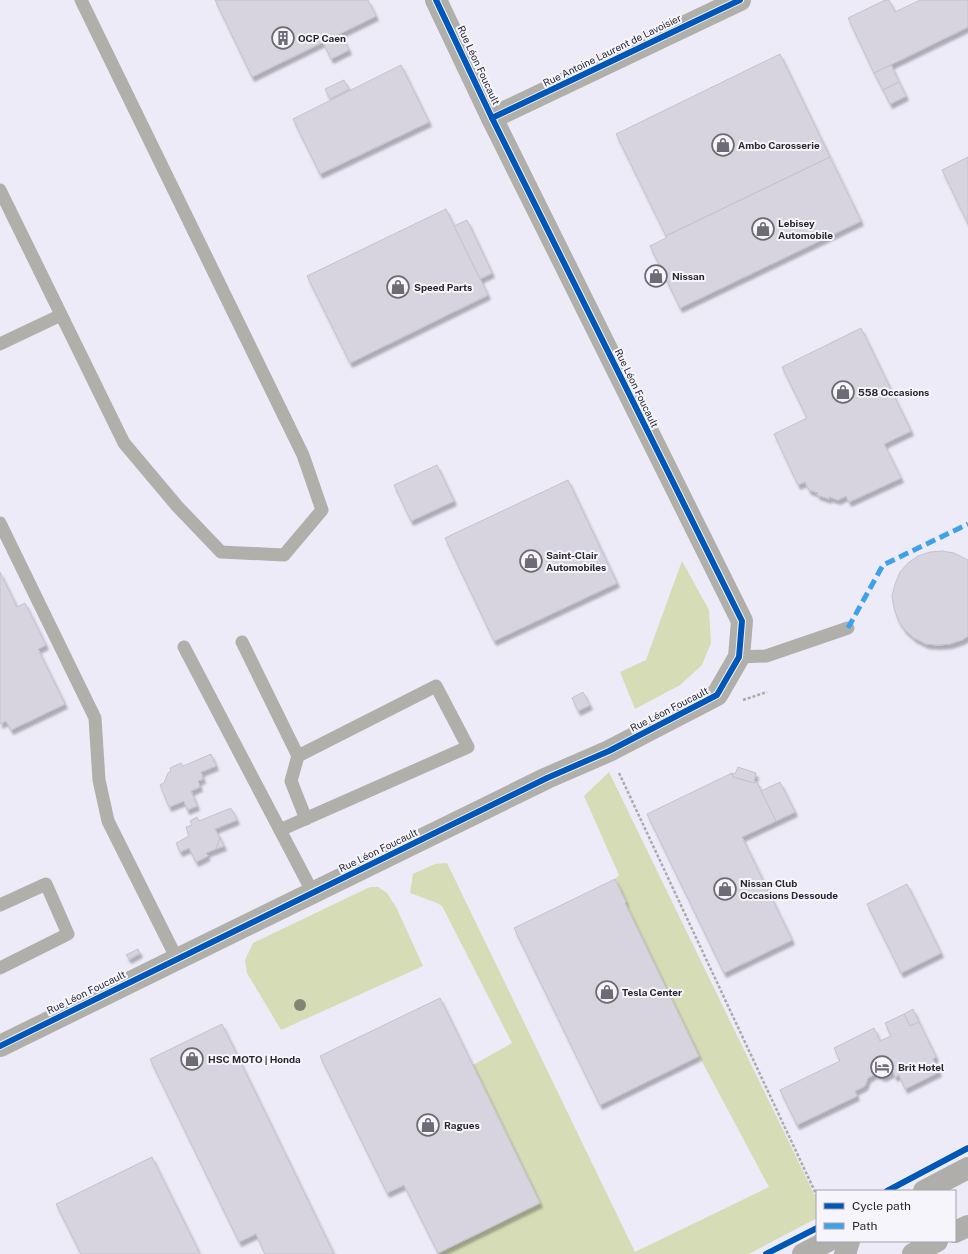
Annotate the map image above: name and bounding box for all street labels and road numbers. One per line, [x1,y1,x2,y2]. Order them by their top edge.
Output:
street label: Rue Antoine Laurent de Lavoisier [541,11,683,89]
street label: Rue Léon Foucault [455,23,503,107]
street label: Rue Léon Foucault [613,347,661,429]
street label: Rue Léon Foucault [628,684,710,734]
street label: Rue Léon Foucault [337,826,419,874]
street label: Rue Léon Foucault [45,968,127,1016]

